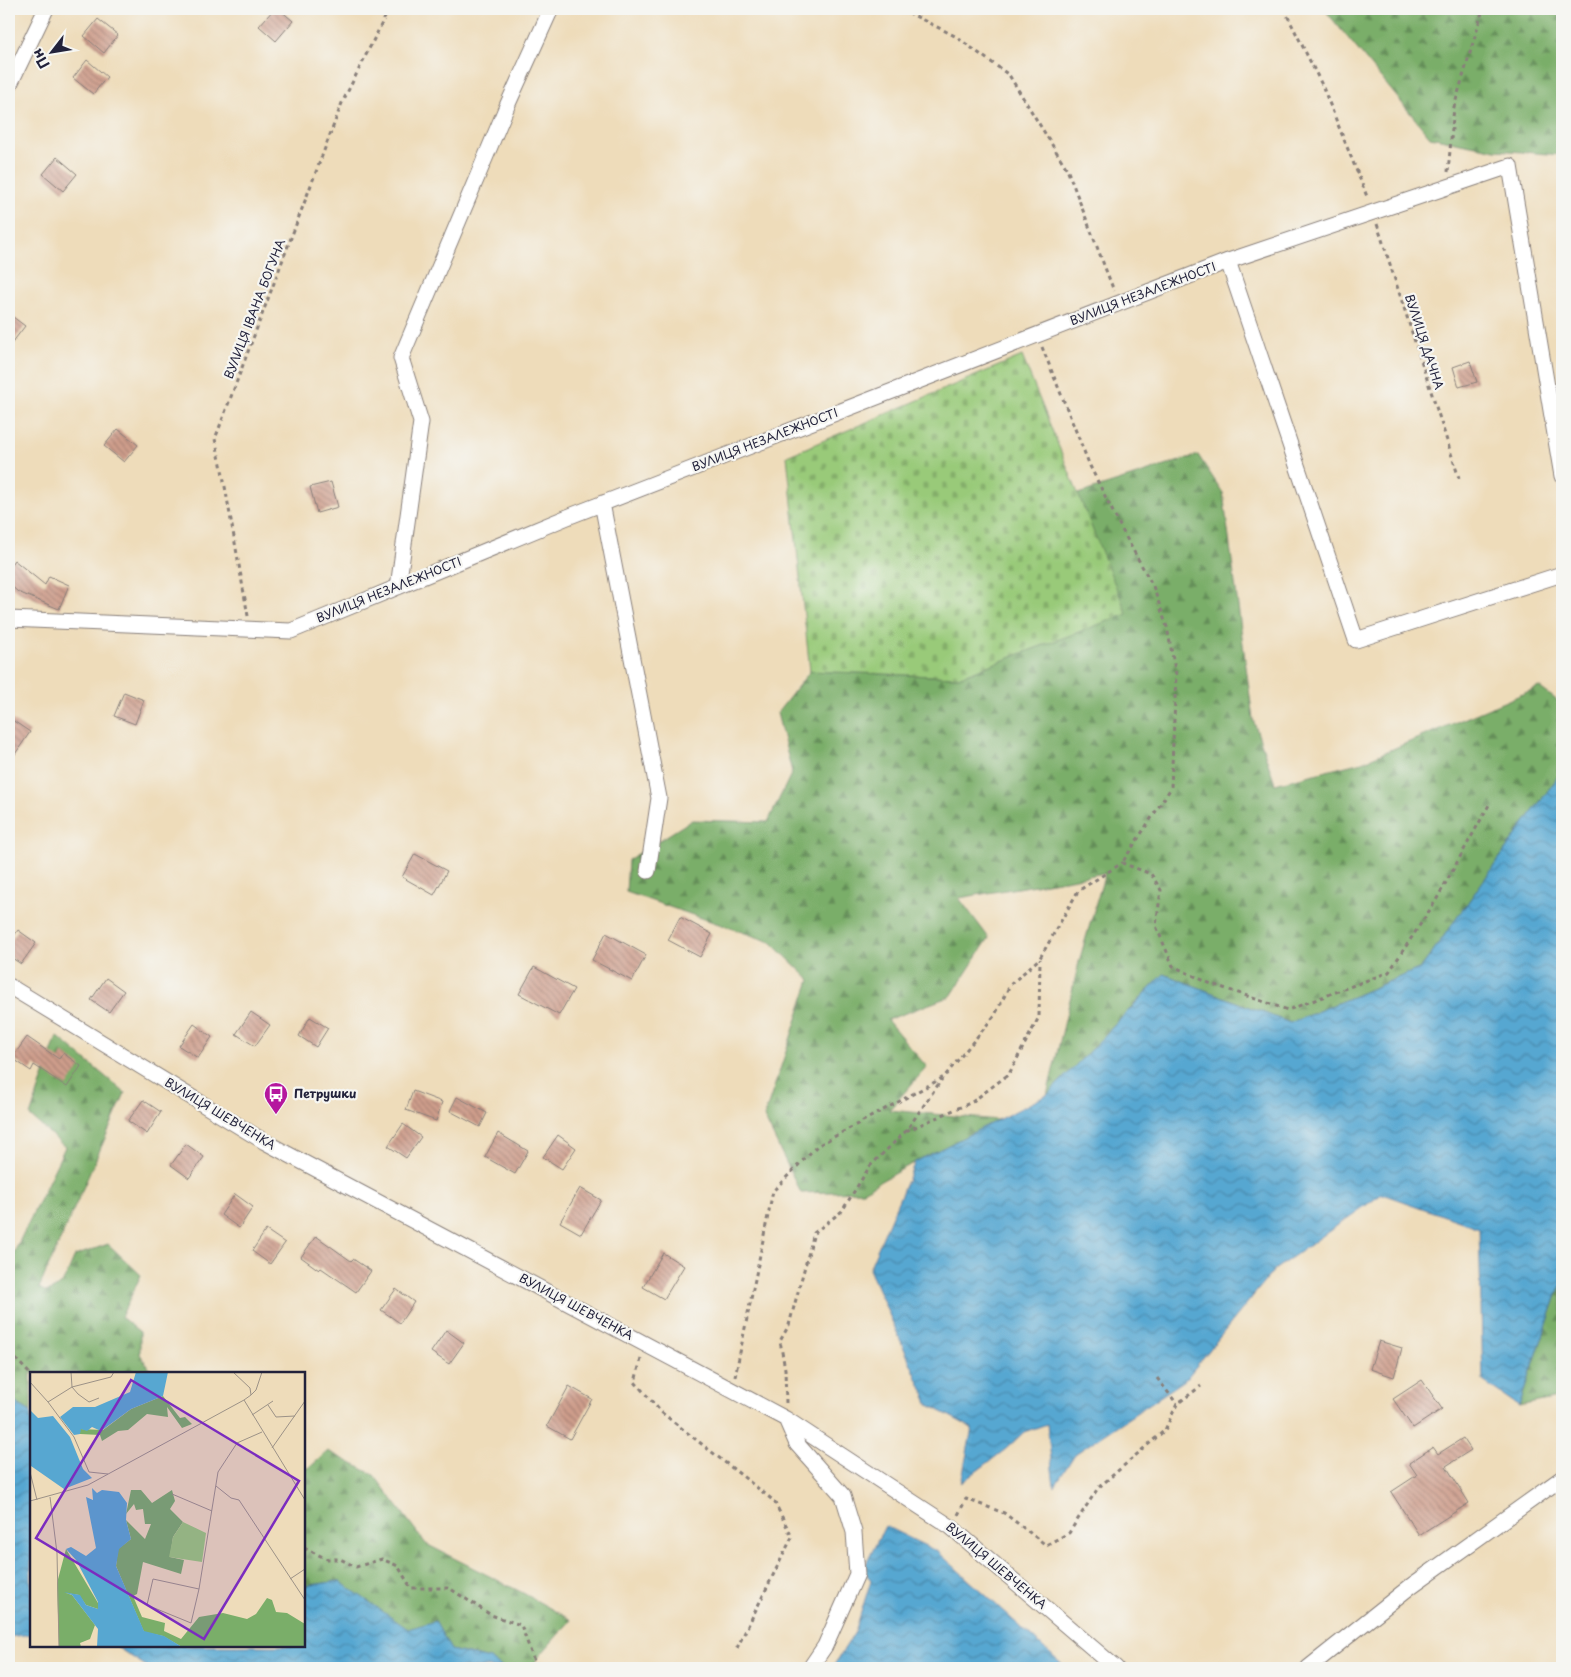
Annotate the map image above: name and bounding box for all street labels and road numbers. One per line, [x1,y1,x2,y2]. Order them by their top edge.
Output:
street label: ВУЛИЦЯ ІВАНА БОГУНА [219,236,289,381]
street label: ВУЛИЦЯ НЕЗАЛЕЖНОСТІ [1067,257,1218,329]
street label: ВУЛИЦЯ ДАЧНА [1401,292,1449,392]
street label: ВУЛИЦЯ НЕЗАЛЕЖНОСТІ [689,403,840,475]
street label: ВУЛИЦЯ НЕЗАЛЕЖНОСТІ [313,552,464,626]
street label: ВУЛИЦЯ ШЕВЧЕНКА [162,1073,279,1153]
street label: ВУЛИЦЯ ШЕВЧЕНКА [516,1268,637,1344]
street label: ВУЛИЦЯ ШЕВЧЕНКА [942,1518,1051,1613]

